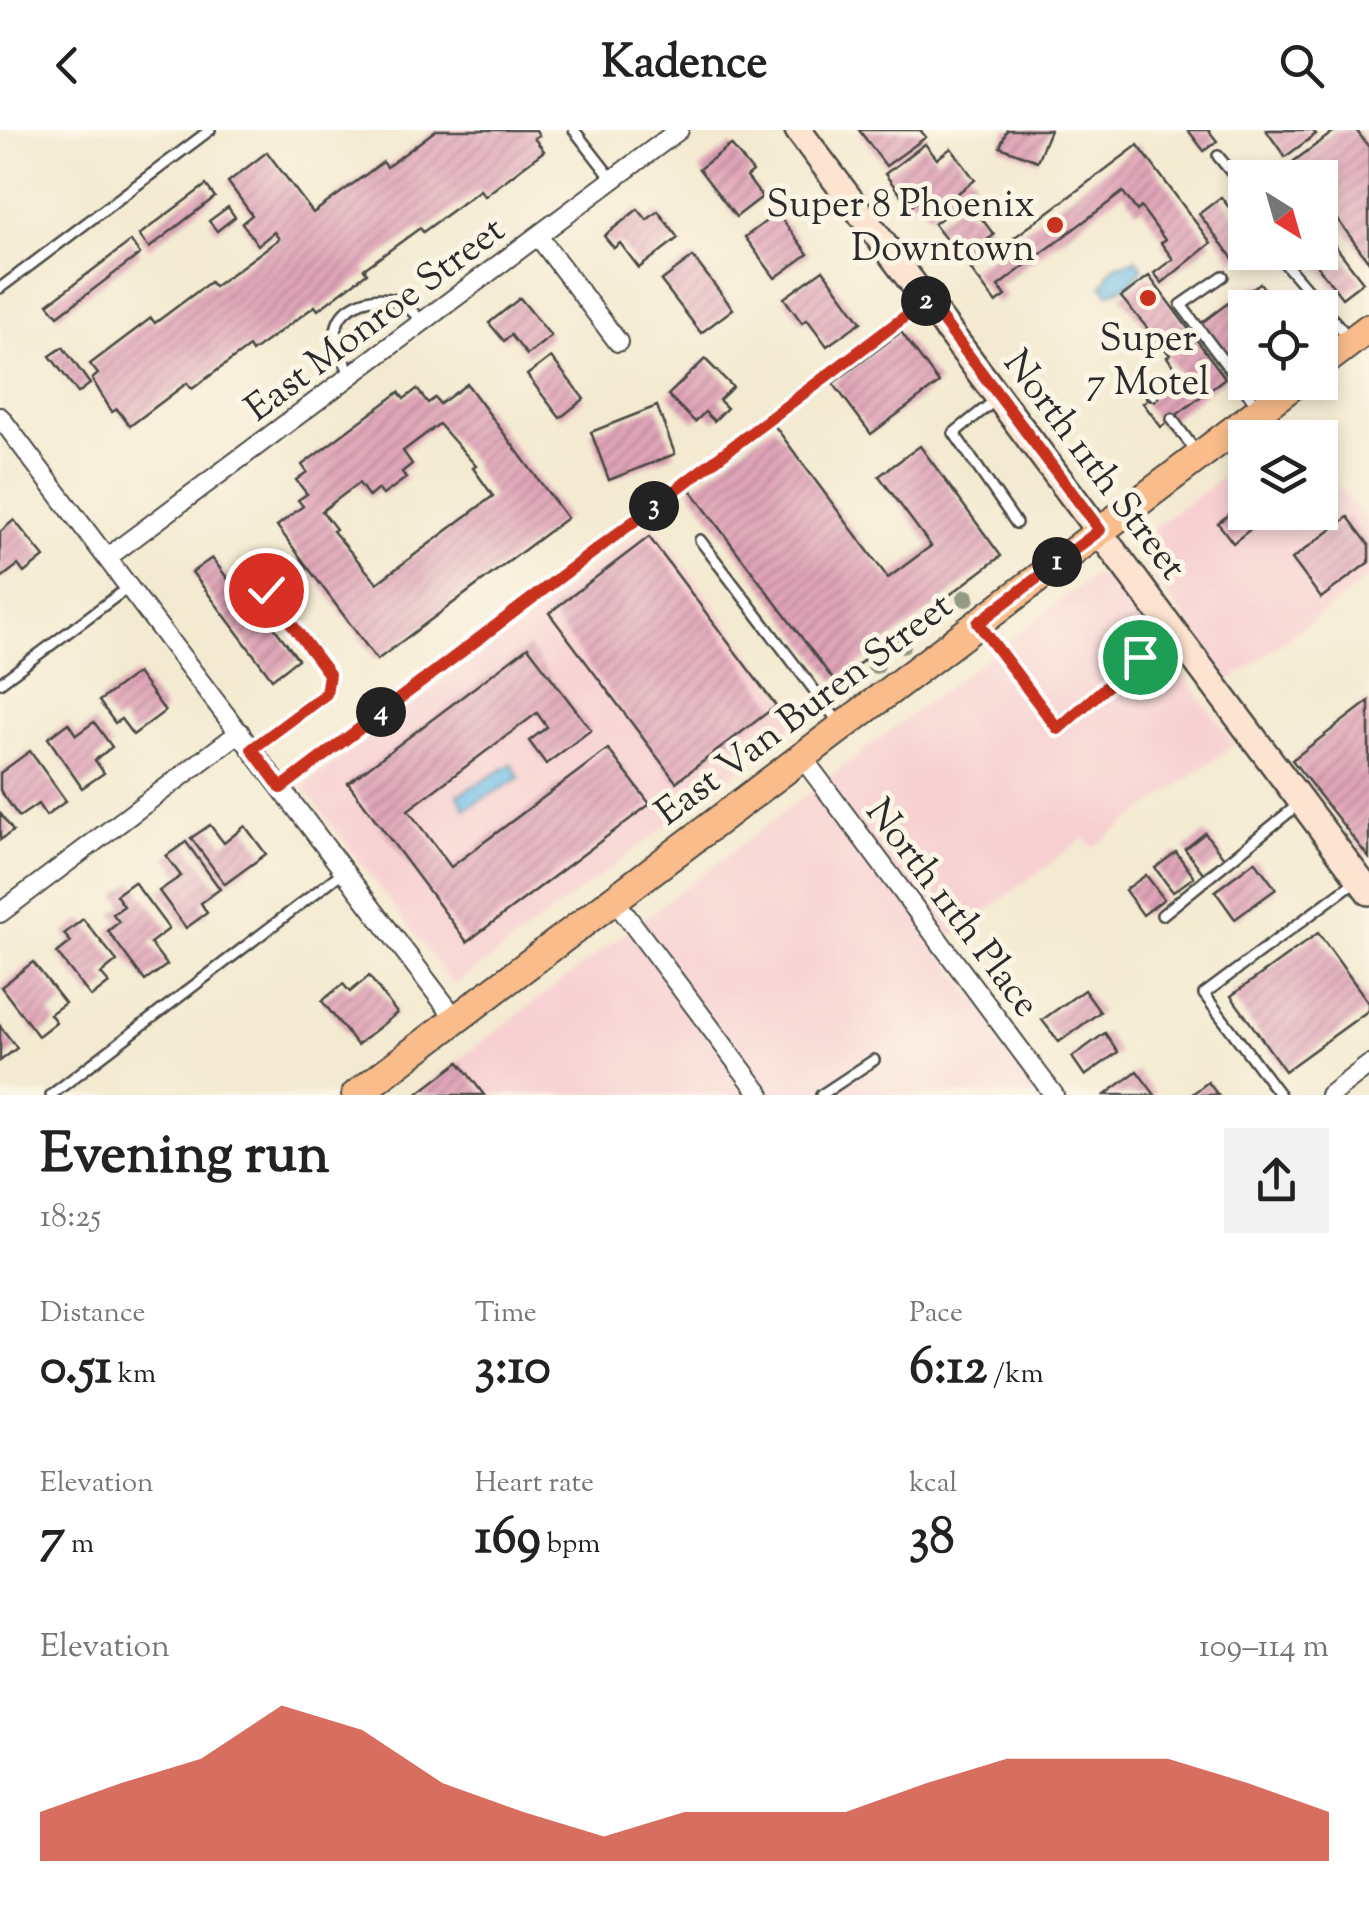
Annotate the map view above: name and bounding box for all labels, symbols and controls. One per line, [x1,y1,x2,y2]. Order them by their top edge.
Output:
text: Kadence [601,33,768,98]
icon: back [40,38,95,93]
icon: search [1274,38,1329,93]
north arrow [1228,160,1338,270]
map controls [1228,160,1338,530]
place label: Super 8 Phoenix Downtown [766,180,1035,278]
street label: East Monroe Street [235,206,518,437]
marker: Super 8 Phoenix Downtown [1044,214,1066,236]
pin: 2 [901,276,951,326]
text: 2 [919,281,933,321]
marker: Super 7 Motel [1137,287,1159,309]
button: locate [1228,290,1338,400]
place label: Super 7 Motel [1086,314,1210,412]
street label: North 11th Street [995,340,1197,588]
button: layers [1228,420,1338,530]
pin: 3 [629,481,679,531]
text: 3 [648,486,660,526]
pin: 1 [1032,537,1082,587]
pin [224,548,309,633]
icon: check [239,563,294,618]
street label: East Van Buren Street [646,581,965,841]
pin [1098,615,1183,700]
icon: arrive [1113,630,1168,685]
pin: 4 [356,687,406,737]
text: 4 [374,692,388,732]
street label: North 11th Place [851,789,1051,1030]
text: Evening run [40,1118,329,1197]
button: share [1224,1128,1329,1233]
text: 18:25 [40,1195,101,1241]
text: Distance [40,1294,146,1334]
text: Time [475,1294,537,1334]
text: Pace [909,1294,963,1334]
text: 0.51 [40,1334,112,1406]
text: 3:10 [475,1334,551,1406]
text: 6:12 [909,1334,987,1406]
text: km [112,1355,156,1395]
text: /km [987,1355,1044,1395]
text: Elevation [40,1464,154,1504]
text: Heart rate [475,1464,594,1504]
text: kcal [909,1464,957,1504]
text: 7 [40,1504,65,1576]
text: 169 [475,1504,541,1576]
text: 38 [909,1504,955,1576]
text: m [65,1525,94,1565]
text: bpm [541,1525,601,1565]
text: Elevation [40,1625,170,1671]
text: 109–114 m [1199,1625,1329,1671]

